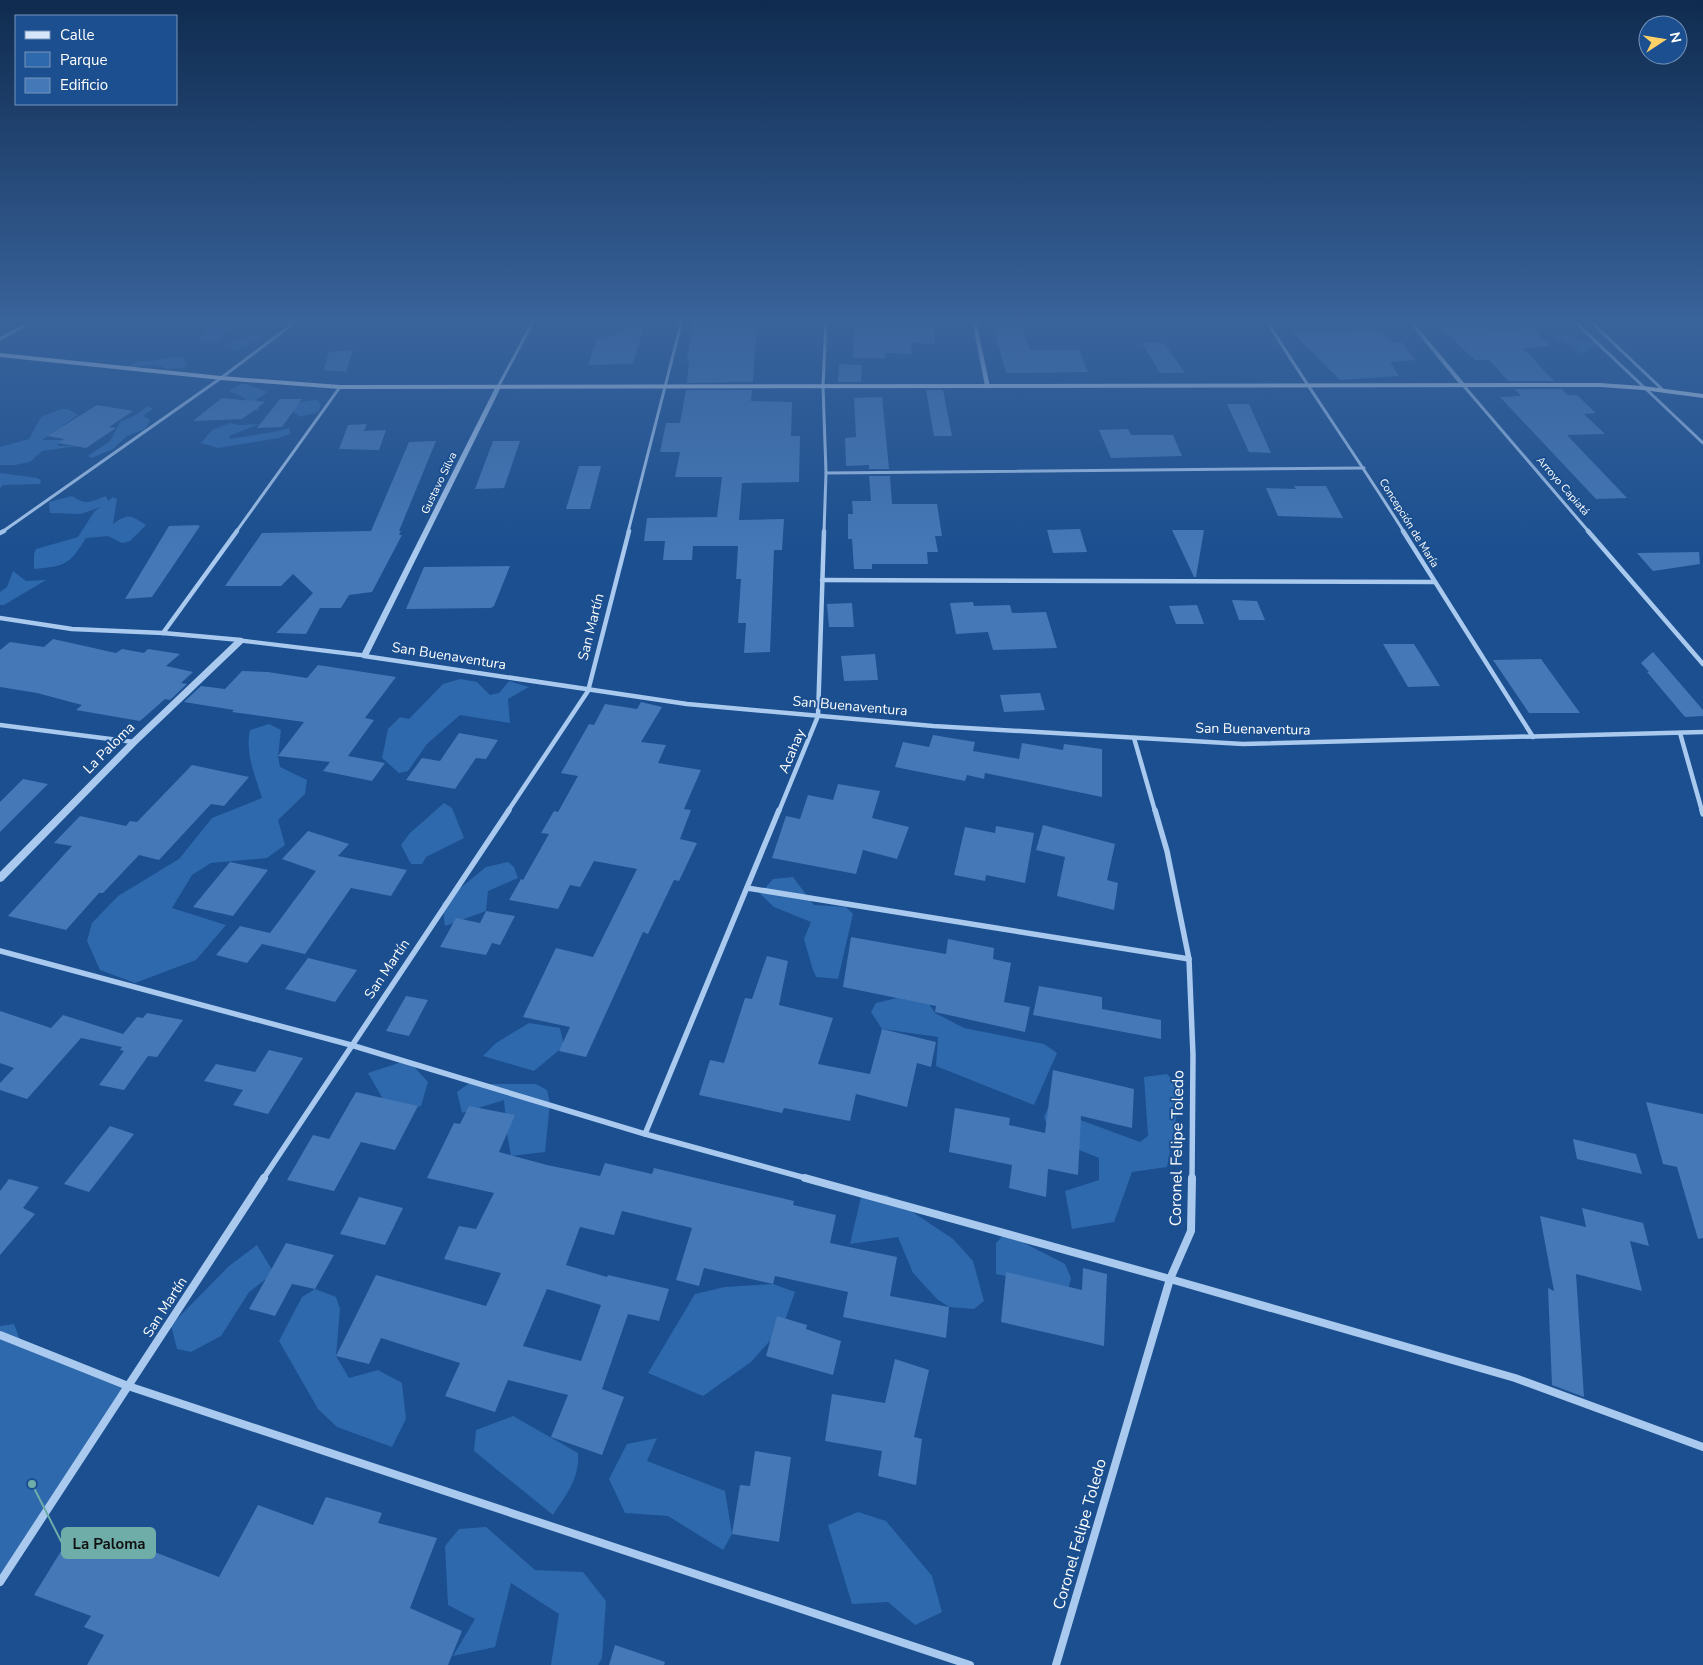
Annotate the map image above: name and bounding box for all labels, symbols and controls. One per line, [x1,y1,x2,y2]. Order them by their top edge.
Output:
legend [15,15,178,105]
north arrow [1638,15,1688,65]
text: Calle [60,25,95,45]
text: N [1665,30,1686,45]
text: Parque [60,50,108,70]
text: Edificio [60,75,108,95]
street label: Gustavo Silva [417,449,461,517]
street label: Arroyo Capiatá [1533,453,1593,519]
street label: Concepción de María [1376,476,1443,570]
street label: San Martín [574,591,608,663]
street label: San Buenaventura [391,638,507,674]
street label: San Buenaventura [792,692,908,720]
street label: La Paloma [79,718,139,778]
street label: San Buenaventura [1195,718,1311,740]
street label: Acahay [774,725,810,776]
street label: San Martín [360,935,414,1003]
street label: Coronel Felipe Toledo [1165,1070,1189,1226]
street label: San Martín [138,1273,192,1341]
street label: Coronel Felipe Toledo [1048,1456,1112,1612]
callout: La Paloma [62,1528,155,1558]
text: La Paloma [72,1534,146,1554]

